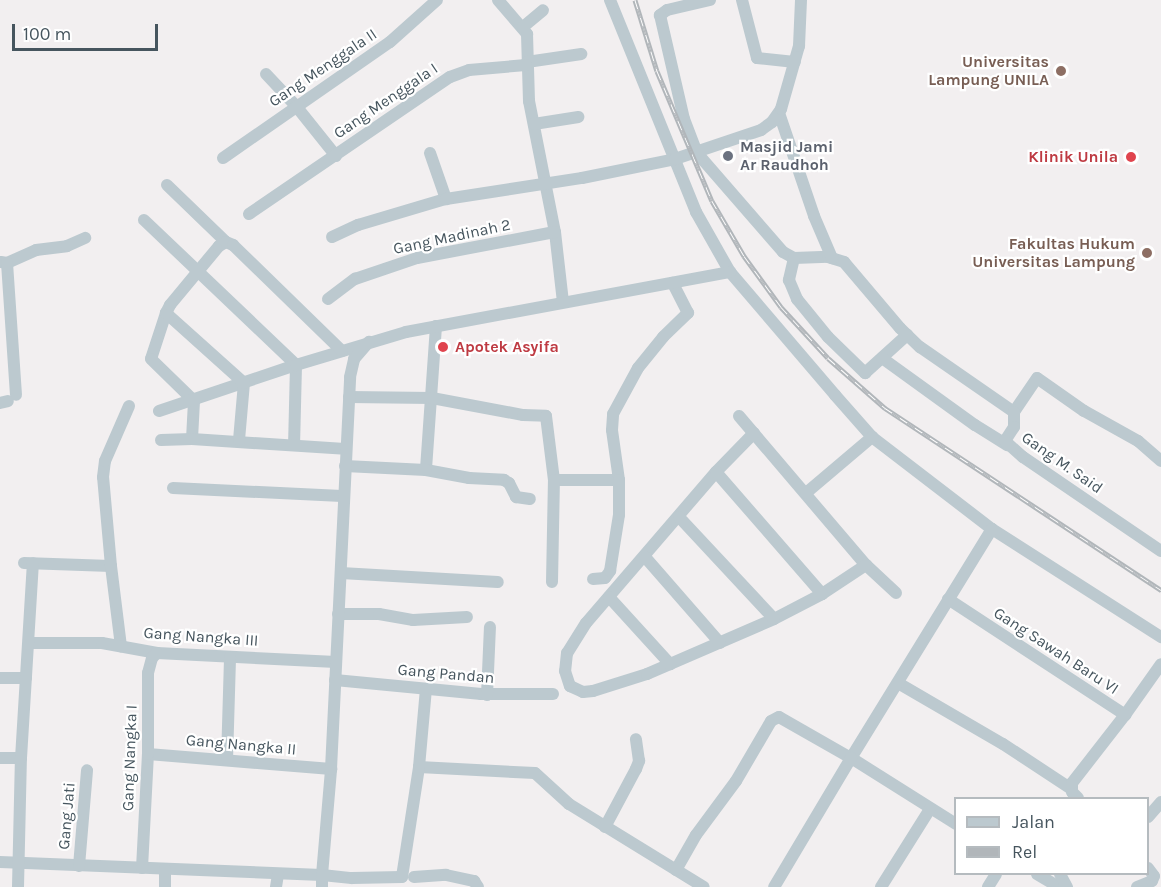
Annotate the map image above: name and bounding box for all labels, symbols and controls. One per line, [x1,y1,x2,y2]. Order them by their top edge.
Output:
scale bar [15,12,160,50]
text: 100 m [23,23,71,45]
street label: Gang Menggala II [265,25,381,111]
place label: Universitas Lampung UNILA [928,52,1049,90]
street label: Gang Menggala I [330,59,442,143]
marker: Universitas Lampung UNILA [1054,64,1068,78]
place label: Masjid Jami Ar Raudhoh [740,137,833,175]
place label: Klinik Unila [1028,147,1118,167]
marker: Klinik Unila [1122,148,1140,166]
marker: Masjid Jami Ar Raudhoh [721,149,735,163]
street label: Gang Madinah 2 [392,215,512,259]
place label: Fakultas Hukum Universitas Lampung [972,234,1135,272]
marker: Fakultas Hukum Universitas Lampung [1140,246,1154,260]
place label: Apotek Asyifa [455,337,559,357]
marker: Apotek Asyifa [436,340,450,354]
street label: Gang M. Said [1018,428,1106,498]
street label: Gang Sawah Baru VI [990,603,1122,699]
street label: Gang Nangka III [143,623,259,651]
street label: Gang Pandan [397,660,495,688]
street label: Gang Nangka I [119,705,141,811]
street label: Gang Nangka II [185,731,297,759]
street label: Gang Jati [54,781,80,851]
legend [954,797,1149,875]
text: Jalan [1012,811,1055,833]
text: Rel [1012,841,1037,863]

